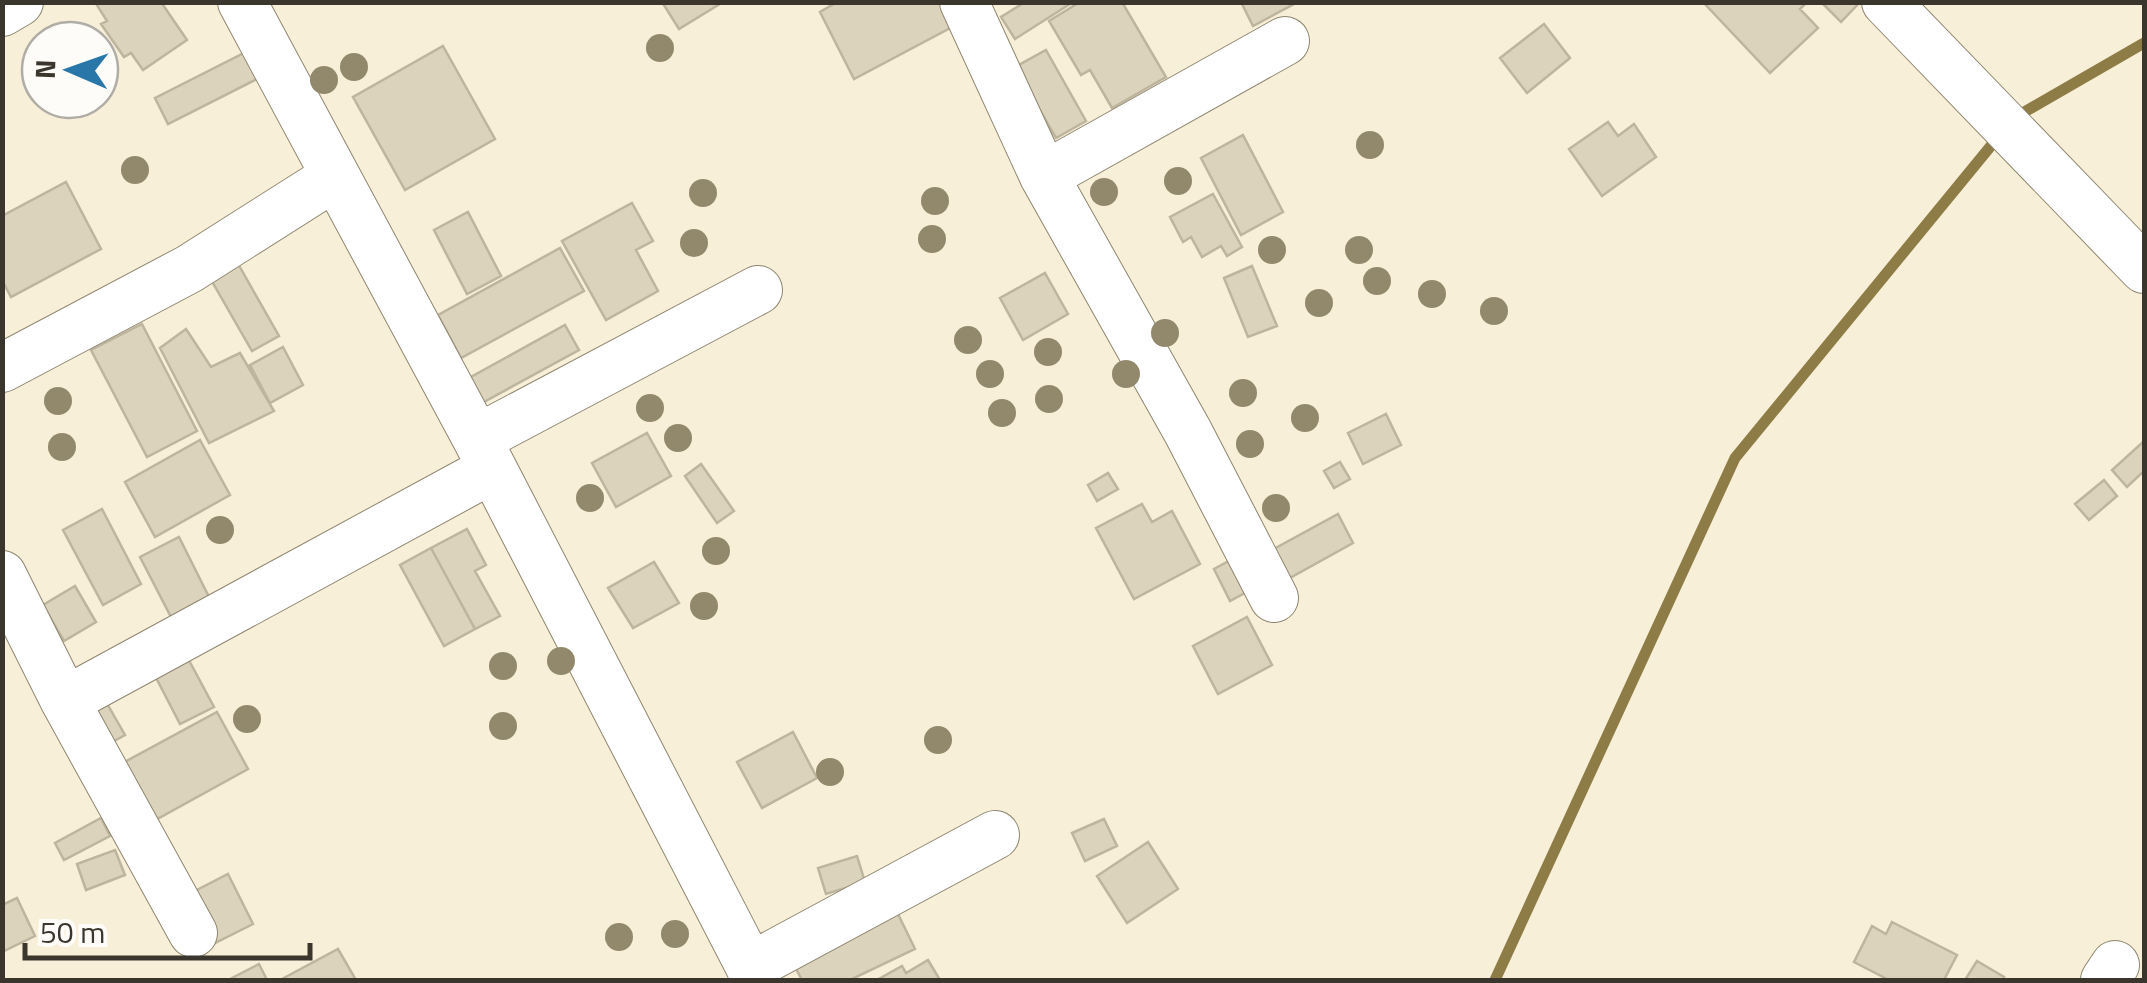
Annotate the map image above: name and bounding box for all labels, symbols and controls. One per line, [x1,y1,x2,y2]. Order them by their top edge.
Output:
north arrow [20,20,120,120]
text: N [23,59,66,80]
scale bar [25,898,310,960]
text: 50 m [40,909,105,955]

